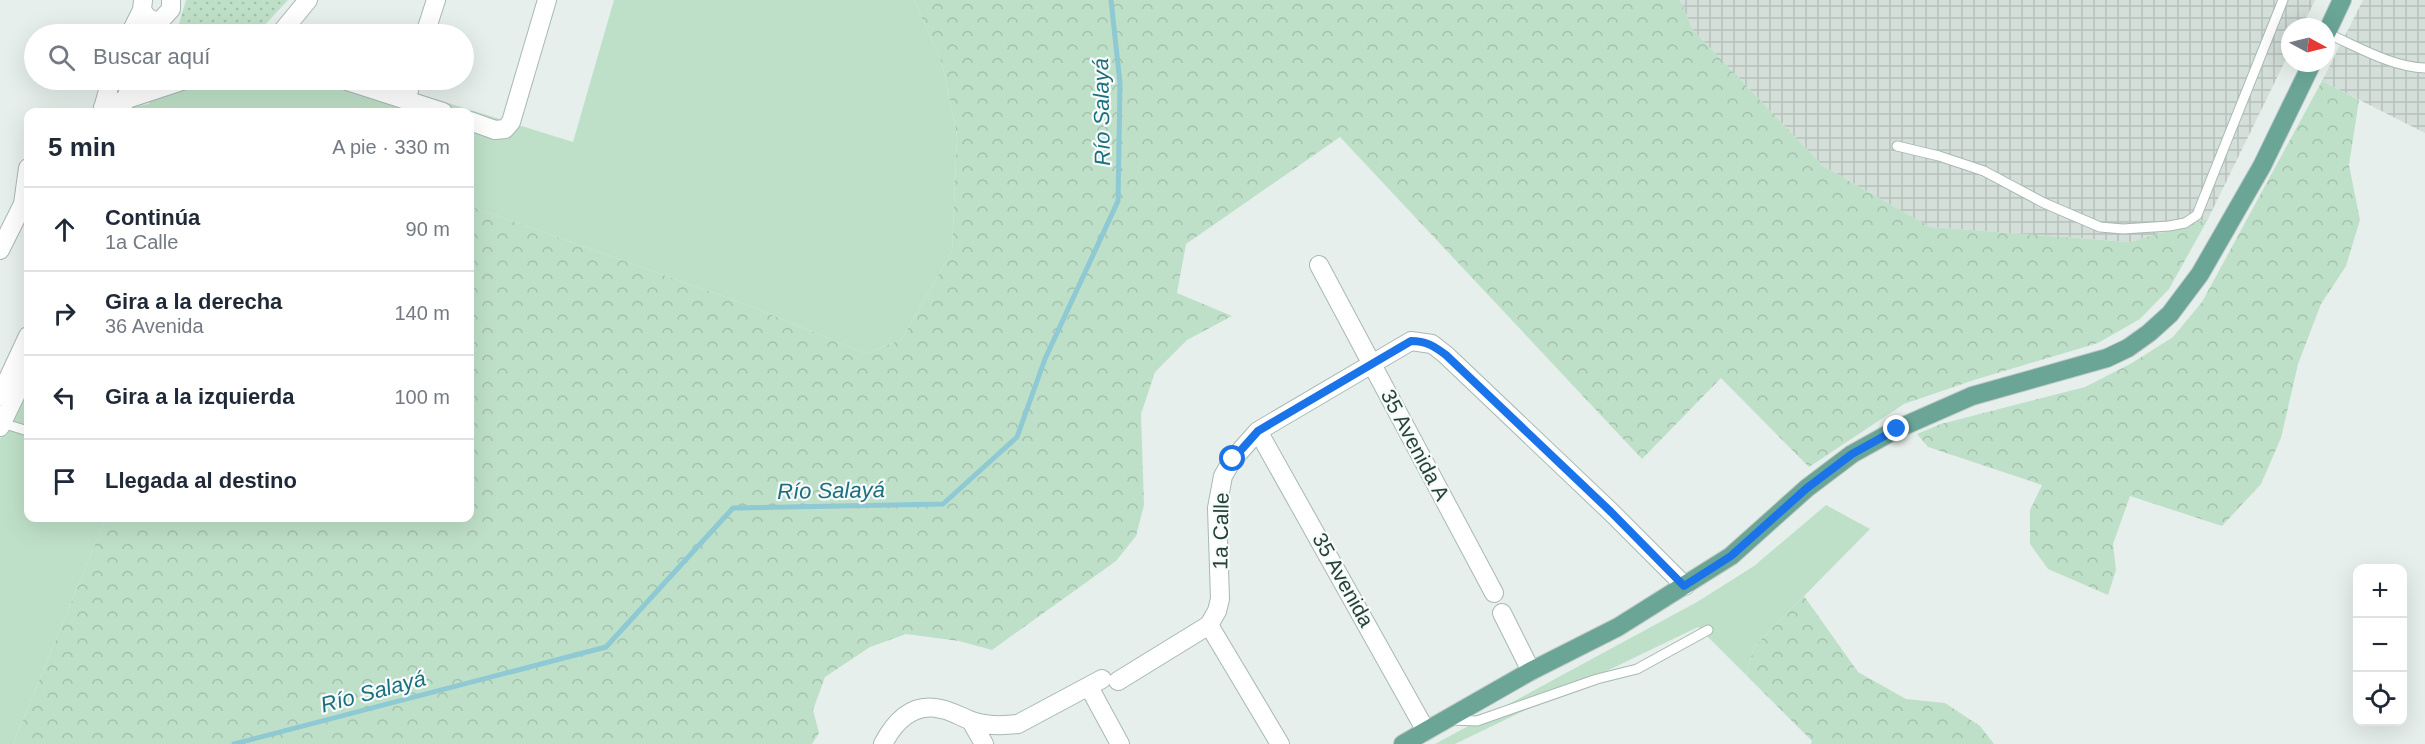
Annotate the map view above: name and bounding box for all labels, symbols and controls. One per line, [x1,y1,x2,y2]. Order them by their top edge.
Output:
north arrow [2281,18,2335,72]
search box [24,24,474,90]
icon: search [45,41,78,74]
text: Buscar aquí [93,44,210,69]
water label: Río Salayá [1088,58,1115,166]
text: 5 min [48,132,116,162]
text: A pie · 330 m [332,136,450,158]
text: Continúa [105,205,200,230]
icon: ahead [48,213,81,246]
text: 90 m [406,218,450,240]
text: 1a Calle [105,231,178,253]
text: Gira a la derecha [105,289,282,314]
icon: right [48,297,81,330]
text: 140 m [394,302,450,324]
text: 36 Avenida [105,315,204,337]
icon: left [48,381,81,414]
text: Gira a la izquierda [105,384,295,409]
street label: 35 Avenida A [1377,385,1454,504]
text: 100 m [394,386,450,408]
route end [1883,415,1909,441]
route start [1219,445,1245,471]
icon: arrive [48,465,81,498]
text: Llegada al destino [105,468,297,493]
water label: Río Salayá [777,477,885,504]
street label: 1a Calle [1208,492,1233,570]
street label: 35 Avenida [1308,529,1379,631]
map controls [2353,564,2407,726]
button: + [2353,564,2407,618]
button: − [2353,618,2407,672]
water label: Río Salayá [318,665,428,717]
button: locate [2353,672,2407,726]

